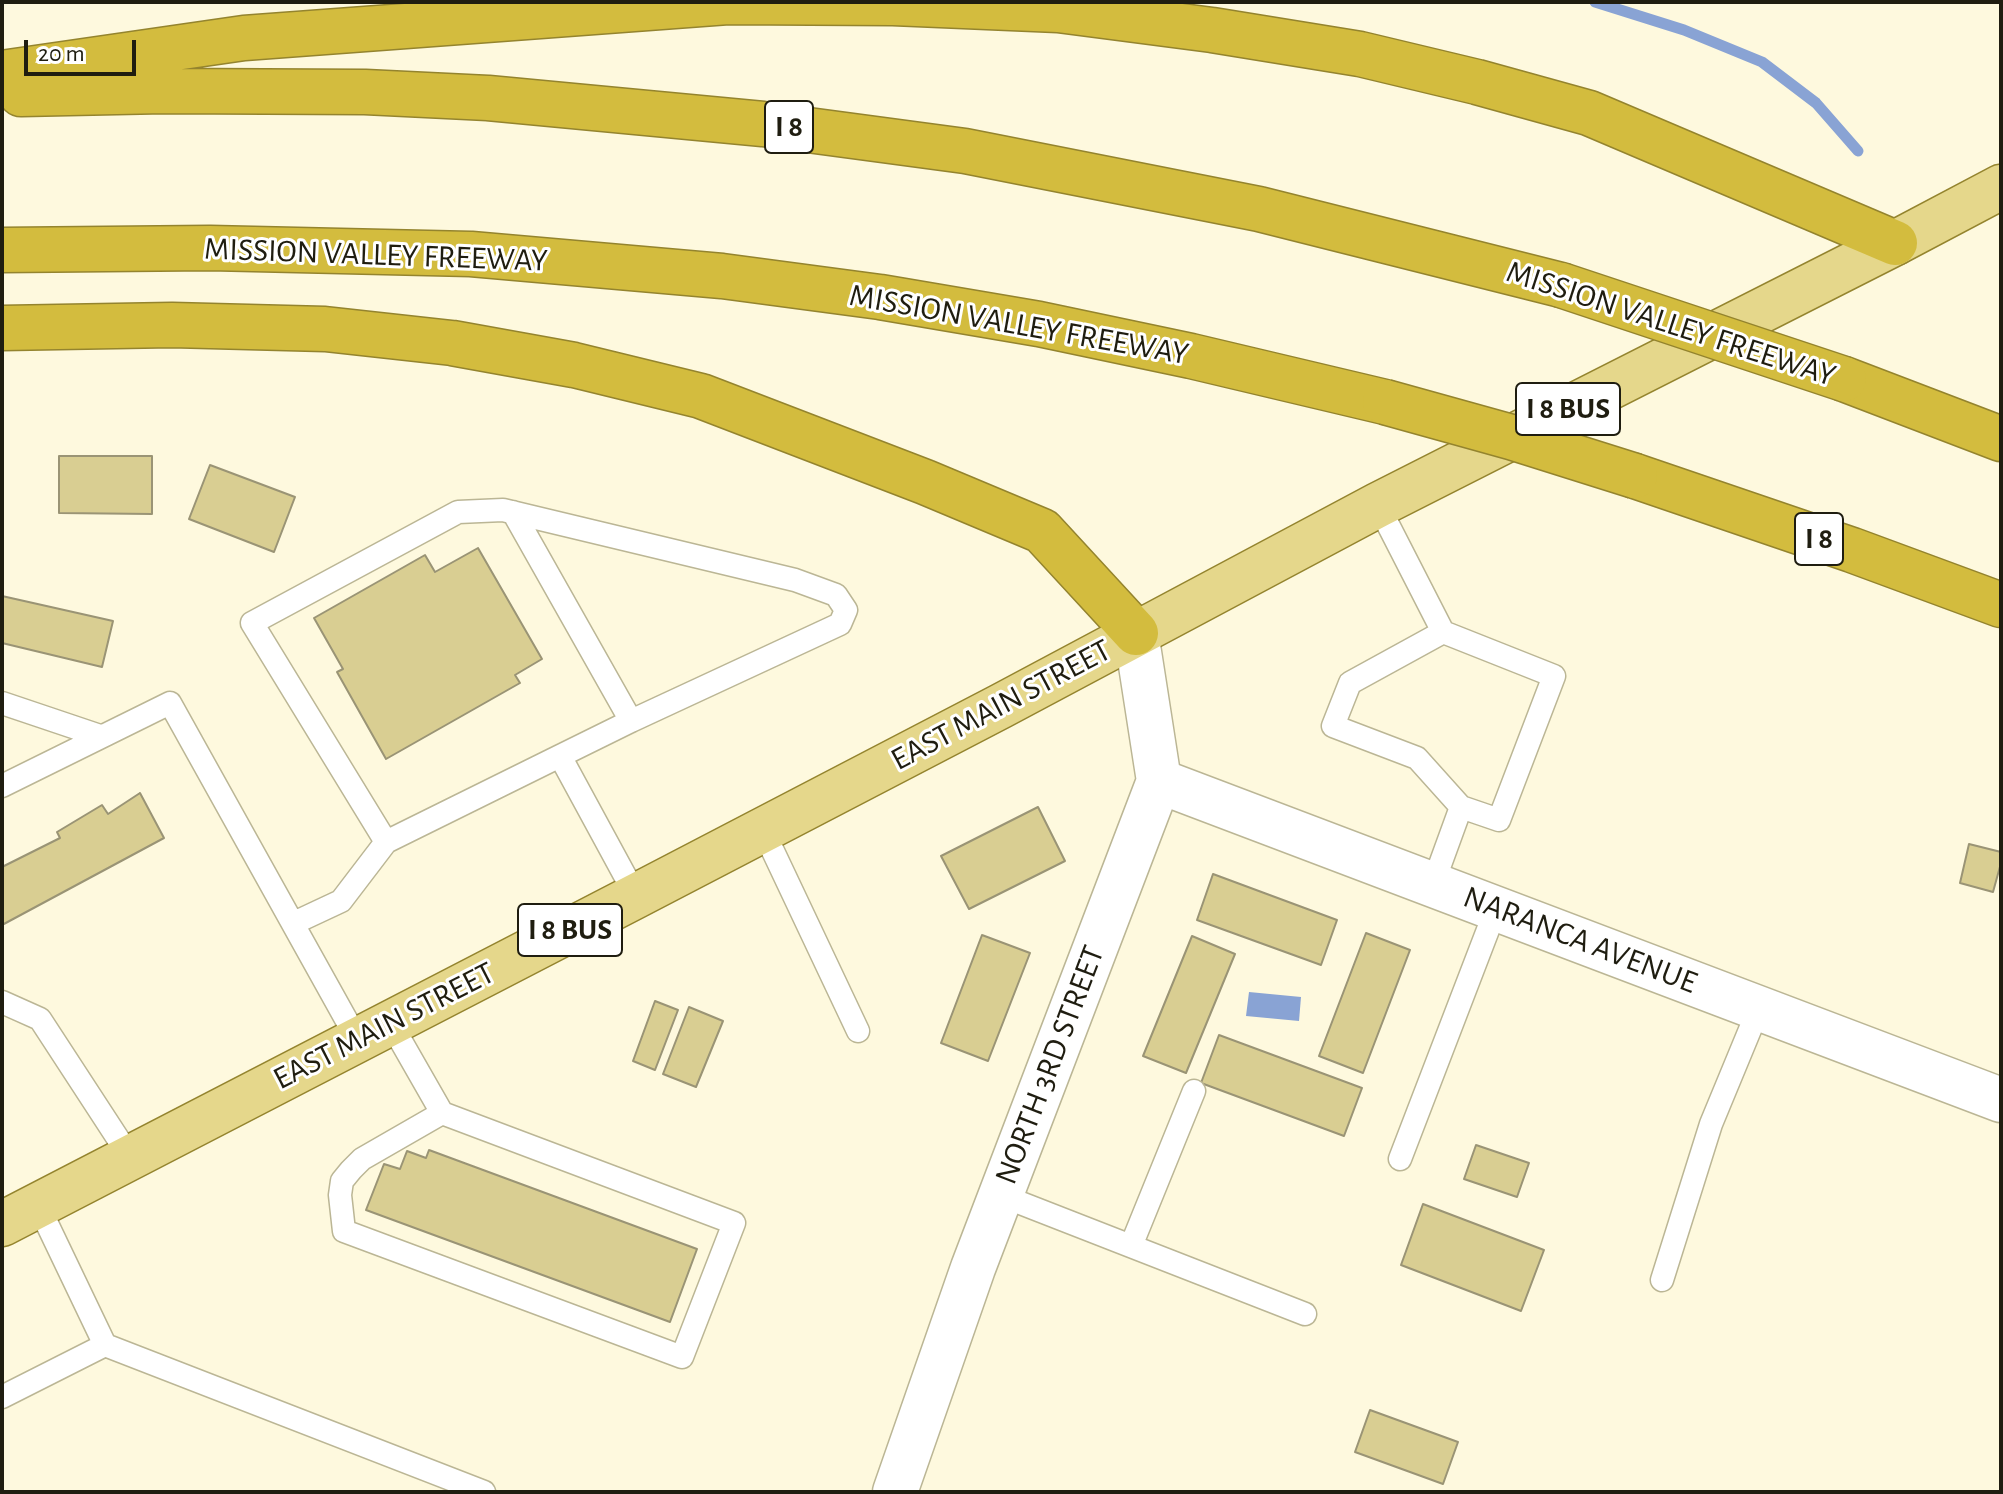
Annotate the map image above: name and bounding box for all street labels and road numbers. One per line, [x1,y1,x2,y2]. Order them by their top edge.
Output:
road number: I 8 [765,101,813,153]
street label: MISSION VALLEY FREEWAY [204,230,548,280]
street label: MISSION VALLEY FREEWAY [1502,253,1840,395]
street label: MISSION VALLEY FREEWAY [846,276,1192,374]
road number: I 8 BUS [1516,383,1620,435]
road number: I 8 [1795,513,1843,565]
street label: EAST MAIN STREET [884,631,1118,779]
street label: NARANCA AVENUE [1458,878,1702,1002]
road number: I 8 BUS [518,904,622,956]
street label: NORTH 3RD STREET [987,940,1113,1190]
street label: EAST MAIN STREET [267,954,501,1098]

